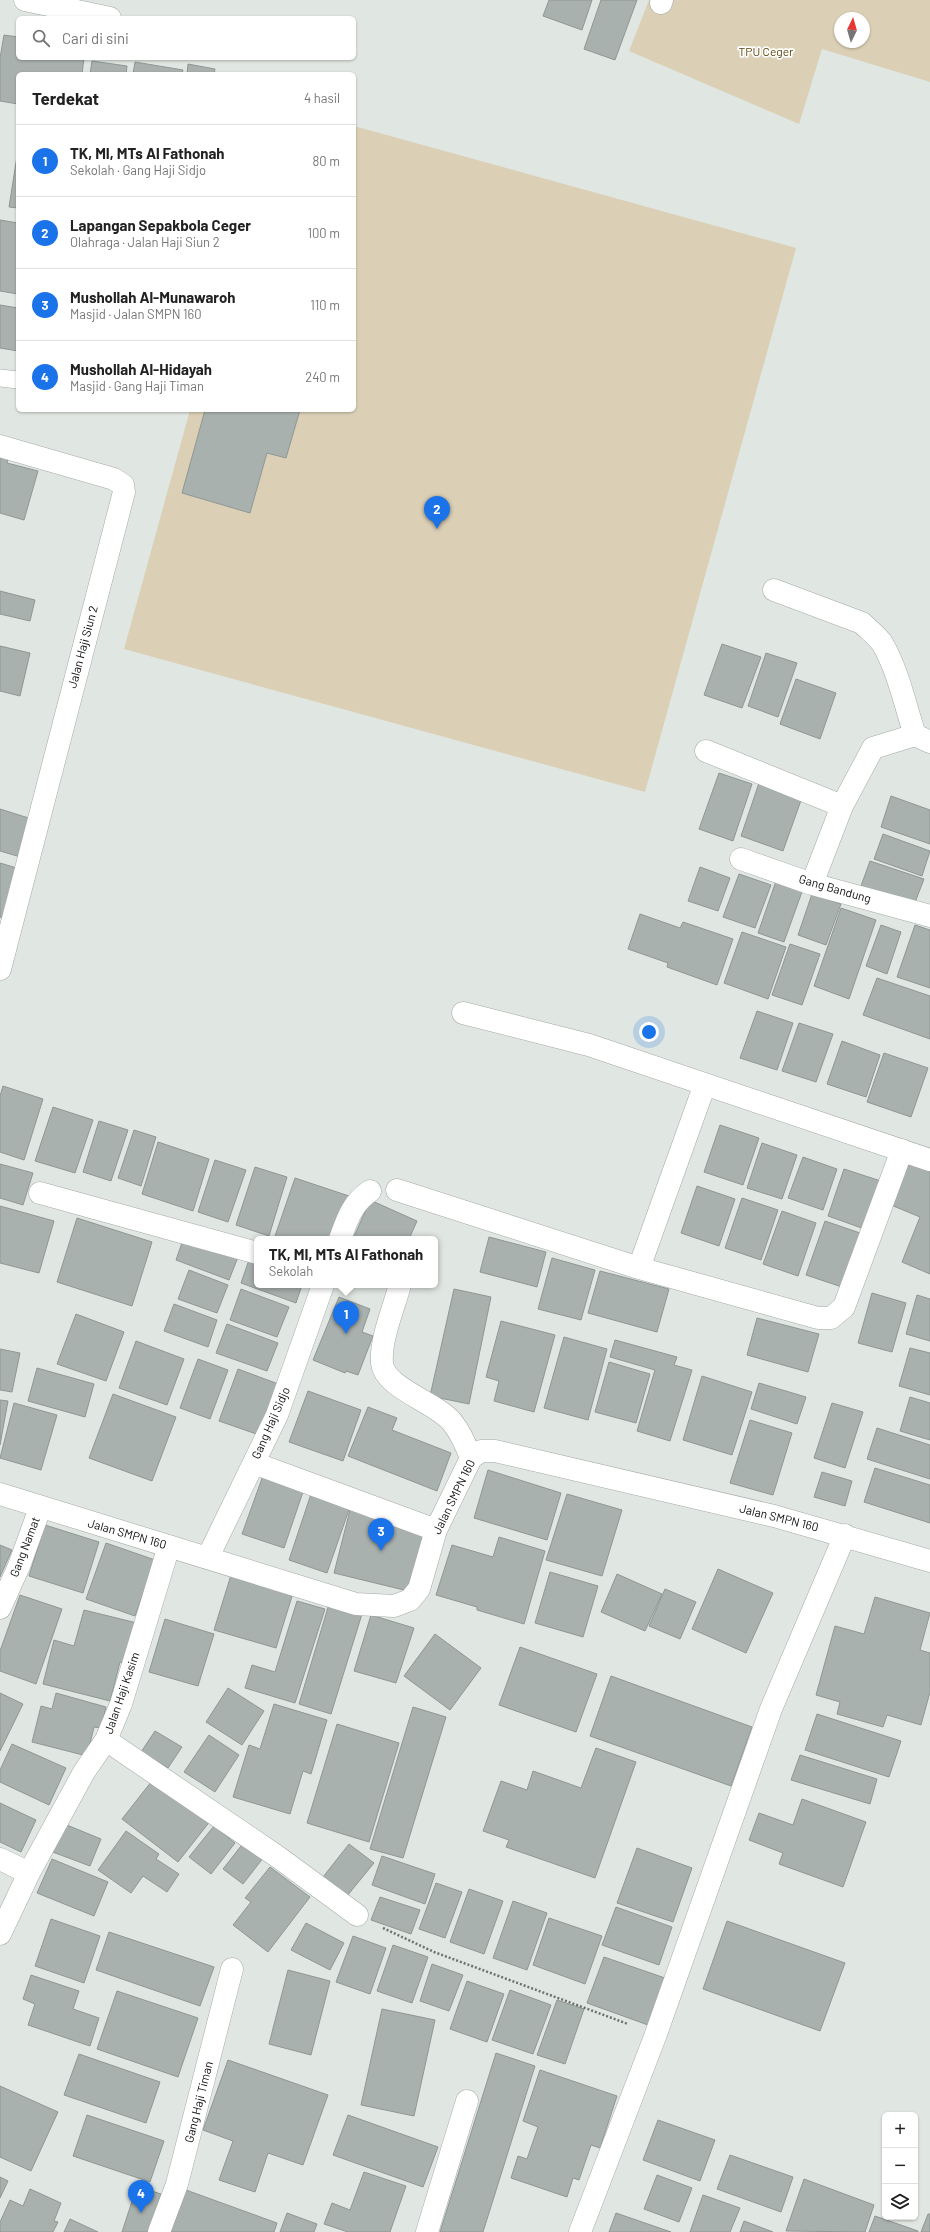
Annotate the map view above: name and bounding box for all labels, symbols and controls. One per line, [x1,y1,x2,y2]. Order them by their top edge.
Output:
north arrow [834,12,870,48]
search box [16,16,356,60]
icon: search [30,27,52,49]
text: Cari di sini [62,29,129,47]
park label: TPU Ceger [739,44,794,58]
text: Terdekat [32,88,99,108]
text: 4 hasil [304,90,340,106]
text: TK, MI, MTs Al Fathonah [70,144,225,162]
text: 1 [43,153,47,169]
text: 80 m [313,153,340,169]
text: Sekolah · Gang Haji Sidjo [70,162,206,178]
text: Lapangan Sepakbola Ceger [70,216,251,234]
text: 2 [41,225,49,241]
text: 100 m [307,225,340,241]
text: Olahraga · Jalan Haji Siun 2 [70,234,220,250]
text: Mushollah Al-Munawaroh [70,288,235,306]
text: 3 [41,297,49,313]
text: 110 m [310,297,340,313]
text: Masjid · Jalan SMPN 160 [70,306,202,322]
text: Mushollah Al-Hidayah [70,360,212,378]
text: 4 [41,369,49,385]
text: 240 m [305,369,340,385]
text: Masjid · Gang Haji Timan [70,378,204,394]
pin: 2 [424,496,450,529]
street label: Jalan Haji Siun 2 [64,604,100,690]
street label: Gang Bandung [798,871,873,905]
your location [639,1022,659,1042]
popup [254,1236,438,1288]
text: TK, MI, MTs Al Fathonah [269,1245,423,1263]
text: Sekolah [269,1263,313,1279]
pin: 1 [333,1301,359,1334]
street label: Gang Haji Sidjo [248,1384,292,1461]
street label: Jalan SMPN 160 [429,1457,477,1536]
street label: Jalan SMPN 160 [738,1500,820,1534]
street label: Gang Namat [6,1515,42,1579]
street label: Jalan SMPN 160 [86,1515,168,1551]
pin: 3 [368,1518,394,1551]
street label: Jalan Haji Kasim [101,1650,142,1735]
street label: Gang Haji Timan [181,2060,215,2144]
map controls [882,2112,918,2220]
button: + [882,2112,918,2148]
button: − [882,2148,918,2184]
pin: 4 [128,2180,154,2213]
button: layers [882,2184,918,2220]

